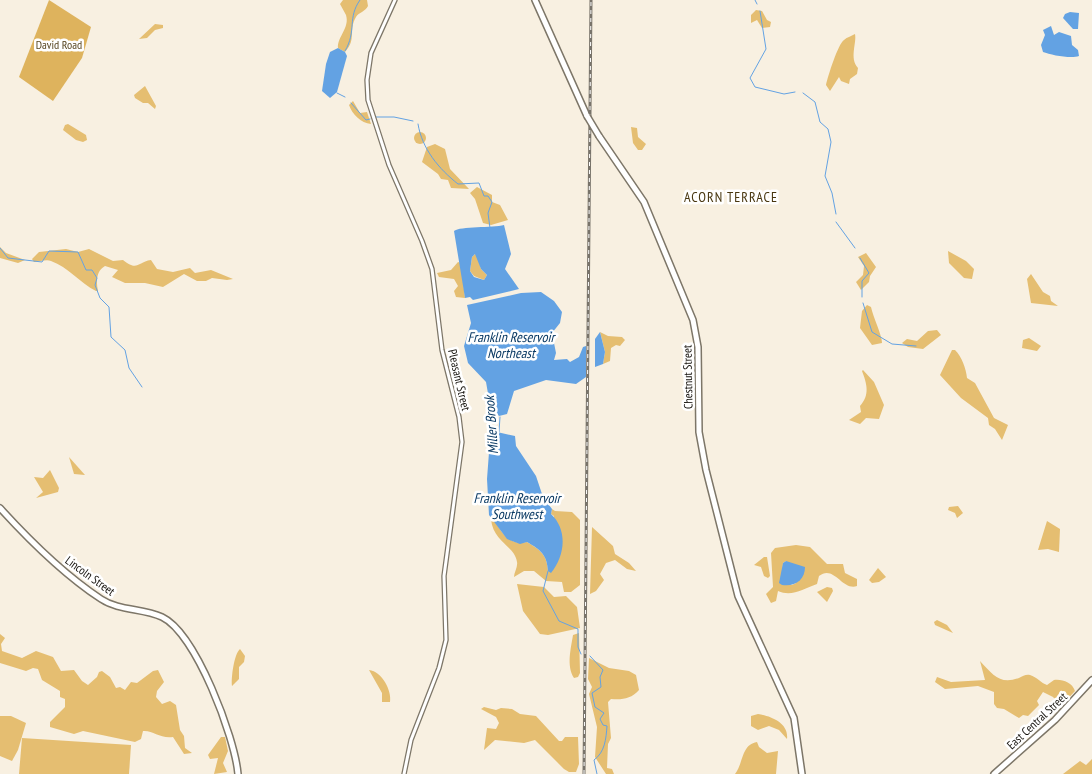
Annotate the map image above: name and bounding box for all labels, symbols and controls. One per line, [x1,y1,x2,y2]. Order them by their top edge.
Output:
park label: David Road [36,37,82,52]
district label: ACORN TERRACE [684,188,778,206]
water label: Franklin Reservoir Northeast [468,328,557,362]
street label: Chestnut Street [679,344,696,409]
street label: Pleasant Street [445,348,474,413]
water label: Miller Brook [480,393,502,455]
water label: Franklin Reservoir Southwest [474,489,563,523]
street label: Lincoln Street [63,553,119,599]
street label: East Central Street [1003,688,1070,752]

